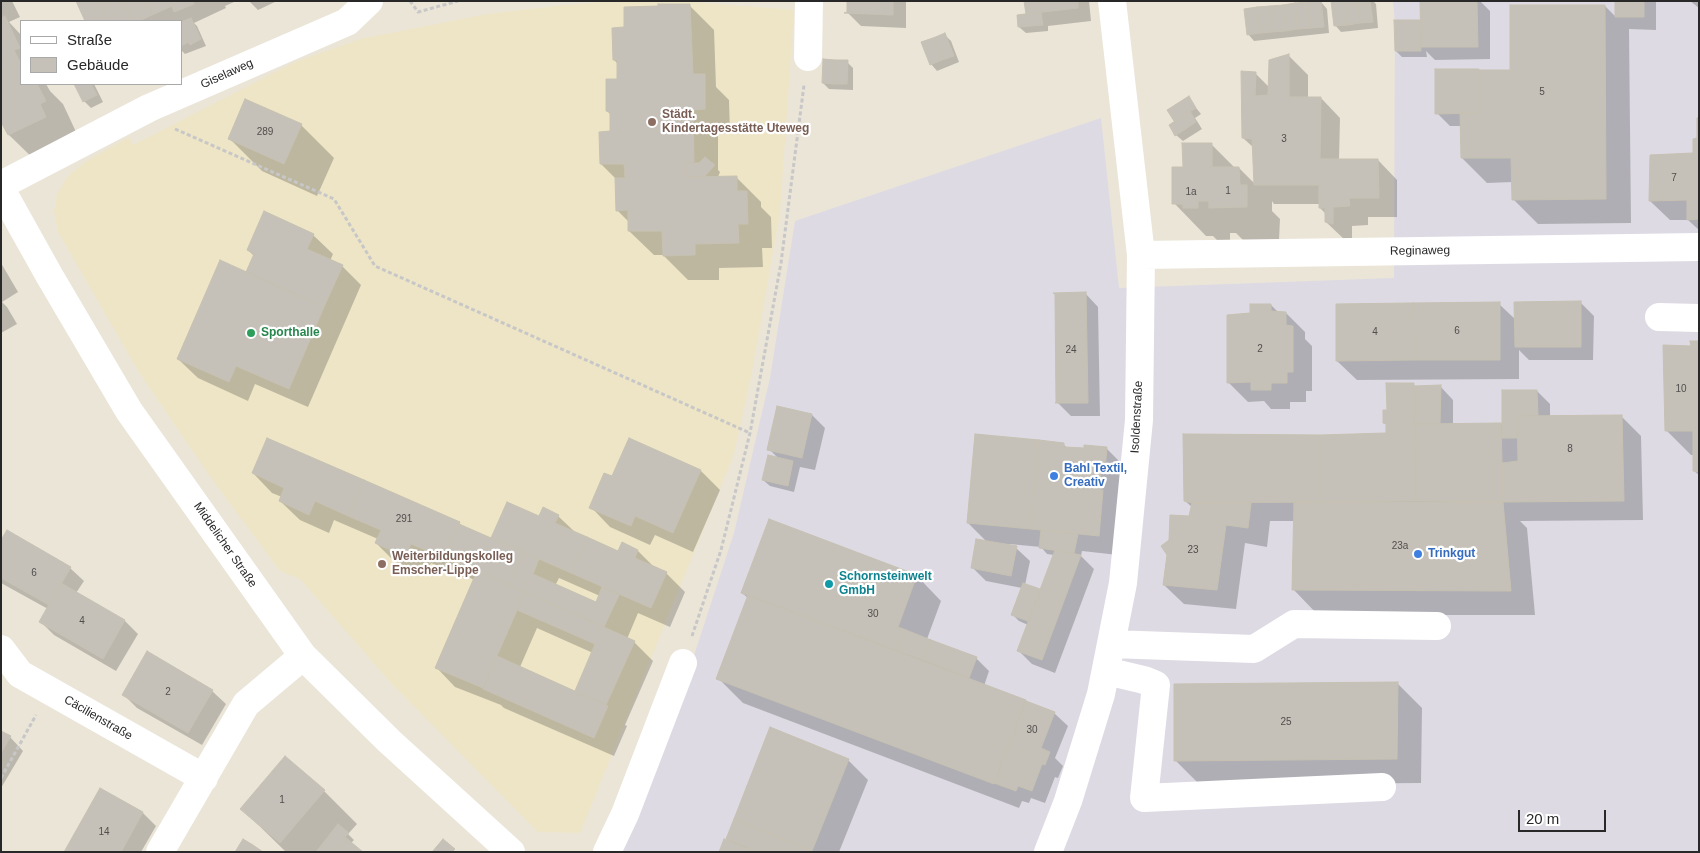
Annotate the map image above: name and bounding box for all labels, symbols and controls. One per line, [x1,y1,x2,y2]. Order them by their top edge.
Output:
legend [20,20,182,85]
text: Straße [67,31,112,48]
text: Gebäude [67,56,129,73]
street label: Giselaweg [198,56,256,92]
house number: 5 [1539,86,1545,98]
place label: Städt. Kindertagesstätte Uteweg [662,108,809,136]
marker: Städt. Kindertagesstätte Uteweg [646,116,658,128]
house number: 289 [257,126,273,138]
house number: 3 [1281,133,1287,145]
house number: 7 [1671,172,1677,184]
house number: 1 [1225,185,1231,197]
house number: 1a [1185,186,1197,198]
street label: Reginaweg [1390,243,1450,259]
house number: 6 [1454,325,1460,337]
place label: Sporthalle [261,326,320,340]
house number: 4 [1372,326,1378,338]
marker: Sporthalle [245,327,257,339]
house number: 2 [1257,343,1263,355]
house number: 24 [1065,344,1077,356]
street label: Isoldenstraße [1128,380,1146,454]
house number: 10 [1675,383,1687,395]
house number: 8 [1567,443,1573,455]
place label: Bahl Textil, Creativ [1064,462,1127,490]
marker: Bahl Textil, Creativ [1048,470,1060,482]
street label: Middelicher Straße [190,500,260,590]
house number: 291 [396,513,412,525]
house number: 23a [1392,540,1408,552]
house number: 23 [1187,544,1199,556]
place label: Trinkgut [1428,547,1475,561]
marker: Trinkgut [1412,548,1424,560]
place label: Weiterbildungskolleg Emscher-Lippe [392,550,513,578]
marker: Weiterbildungskolleg Emscher-Lippe [376,558,388,570]
house number: 6 [31,567,37,579]
place label: Schornsteinwelt GmbH [839,570,932,598]
marker: Schornsteinwelt GmbH [823,578,835,590]
house number: 30 [867,608,879,620]
house number: 4 [79,615,85,627]
house number: 2 [165,686,171,698]
street label: Cäcilienstraße [61,693,135,743]
house number: 25 [1280,716,1292,728]
house number: 30 [1026,724,1038,736]
house number: 1 [279,794,285,806]
scale bar [1520,800,1608,832]
text: 20 m [1526,810,1559,827]
house number: 14 [98,826,110,838]

